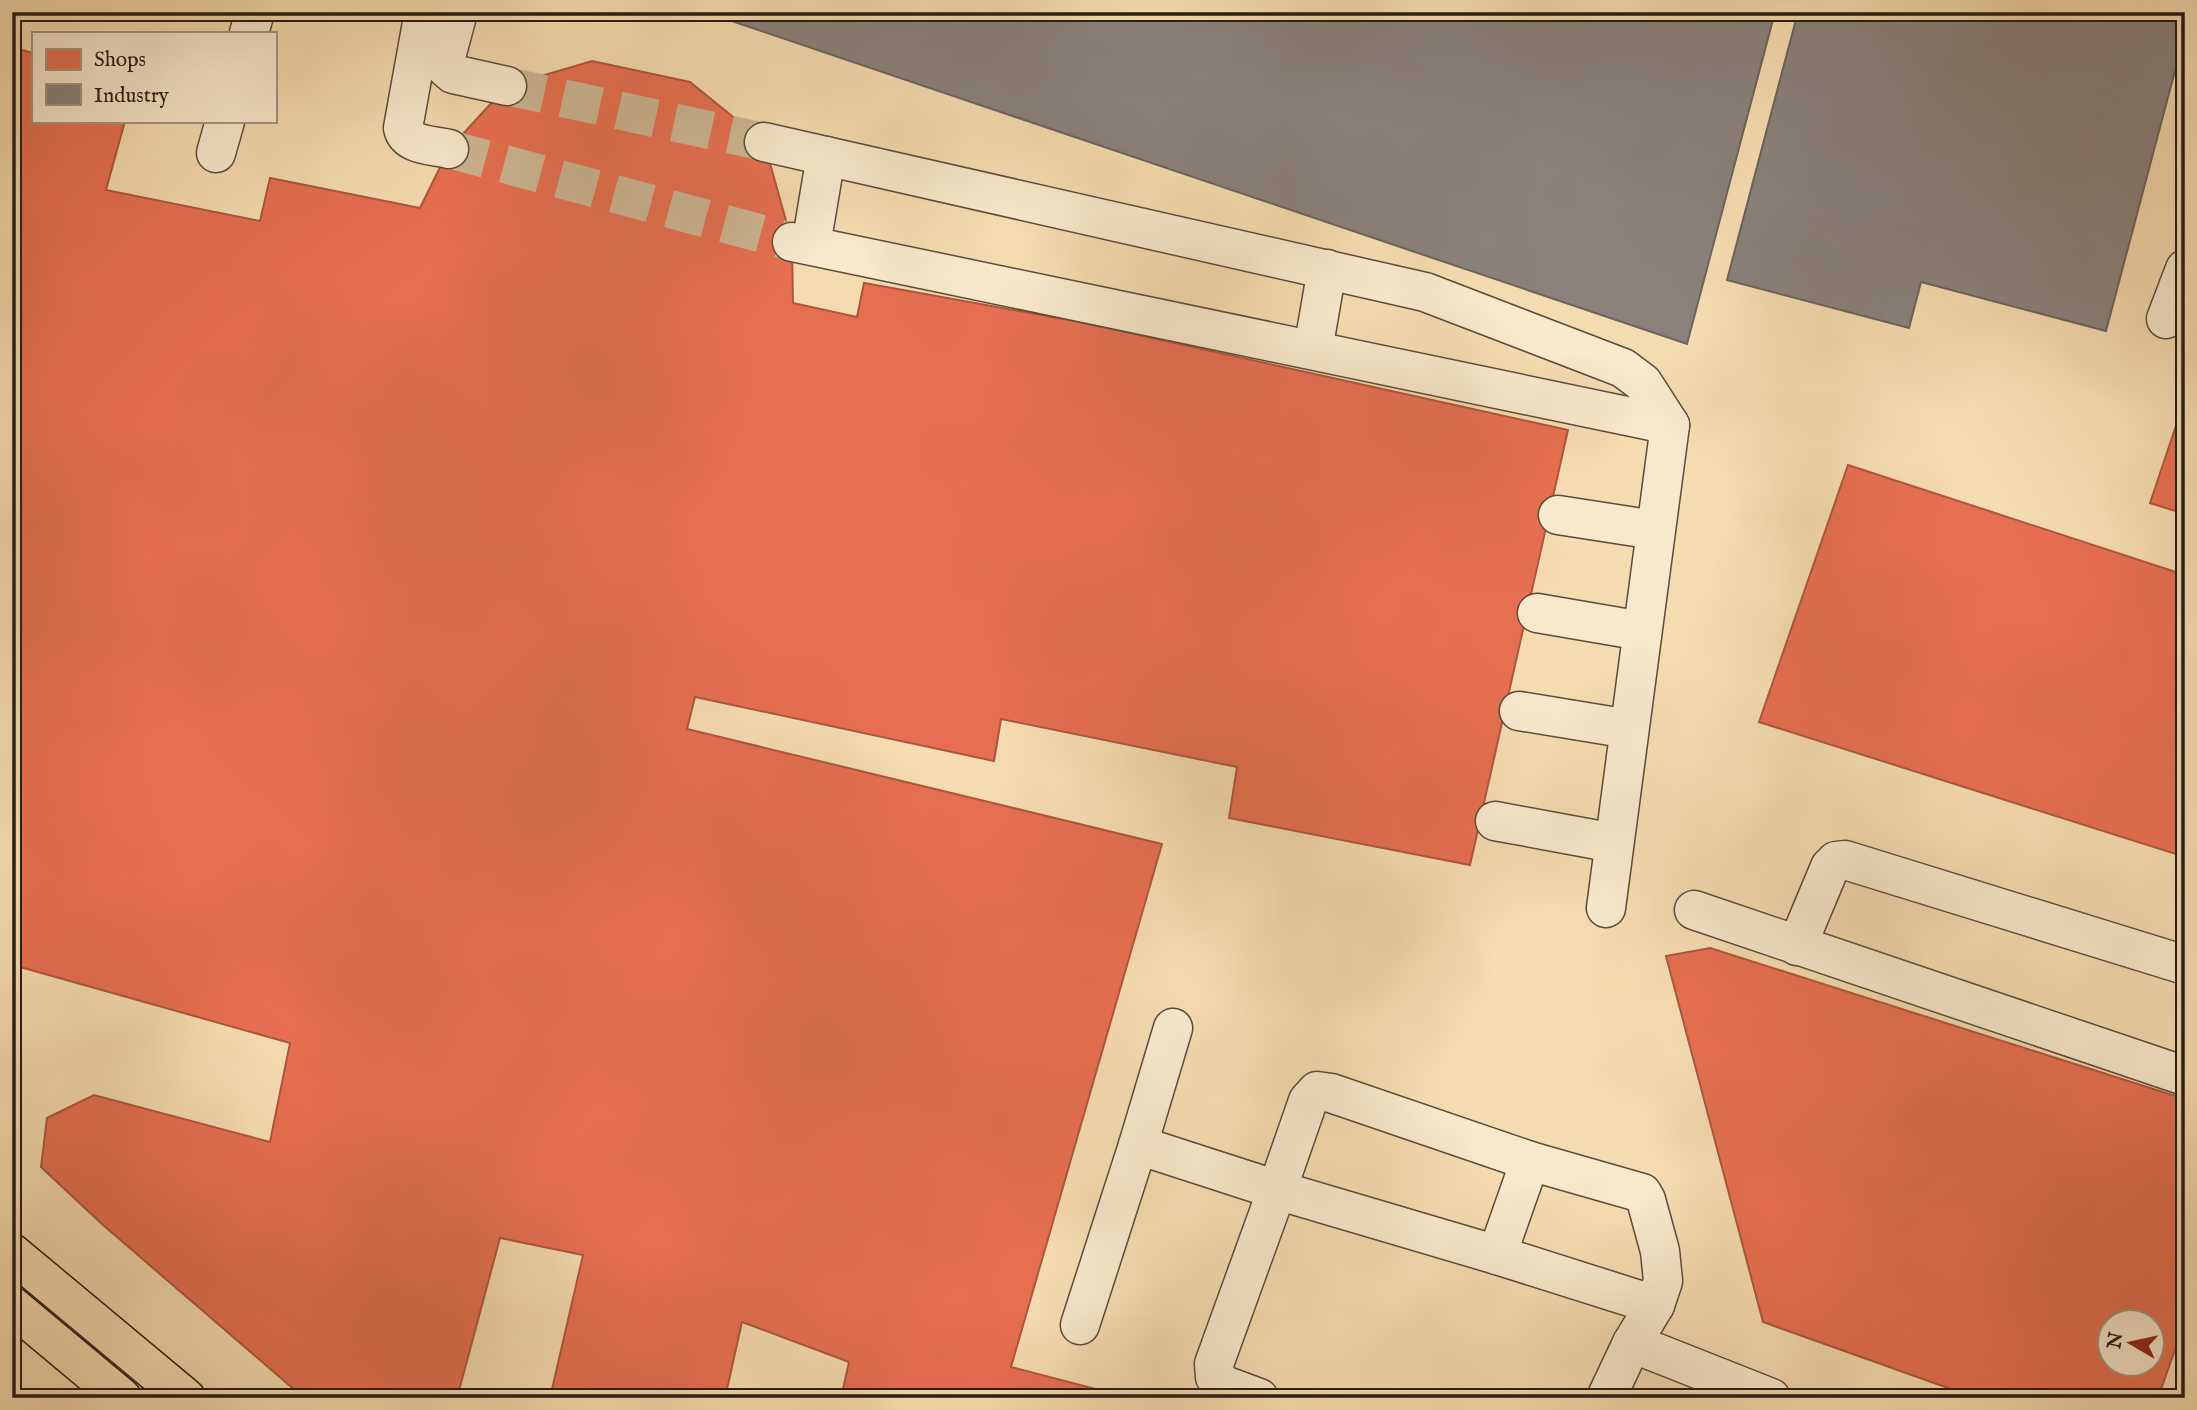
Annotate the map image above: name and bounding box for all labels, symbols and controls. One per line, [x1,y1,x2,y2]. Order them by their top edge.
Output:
legend [32,32,276,122]
text: Shops [94,47,146,74]
text: Industry [94,83,170,110]
north arrow [2096,1308,2166,1378]
text: N [2103,1330,2129,1352]

